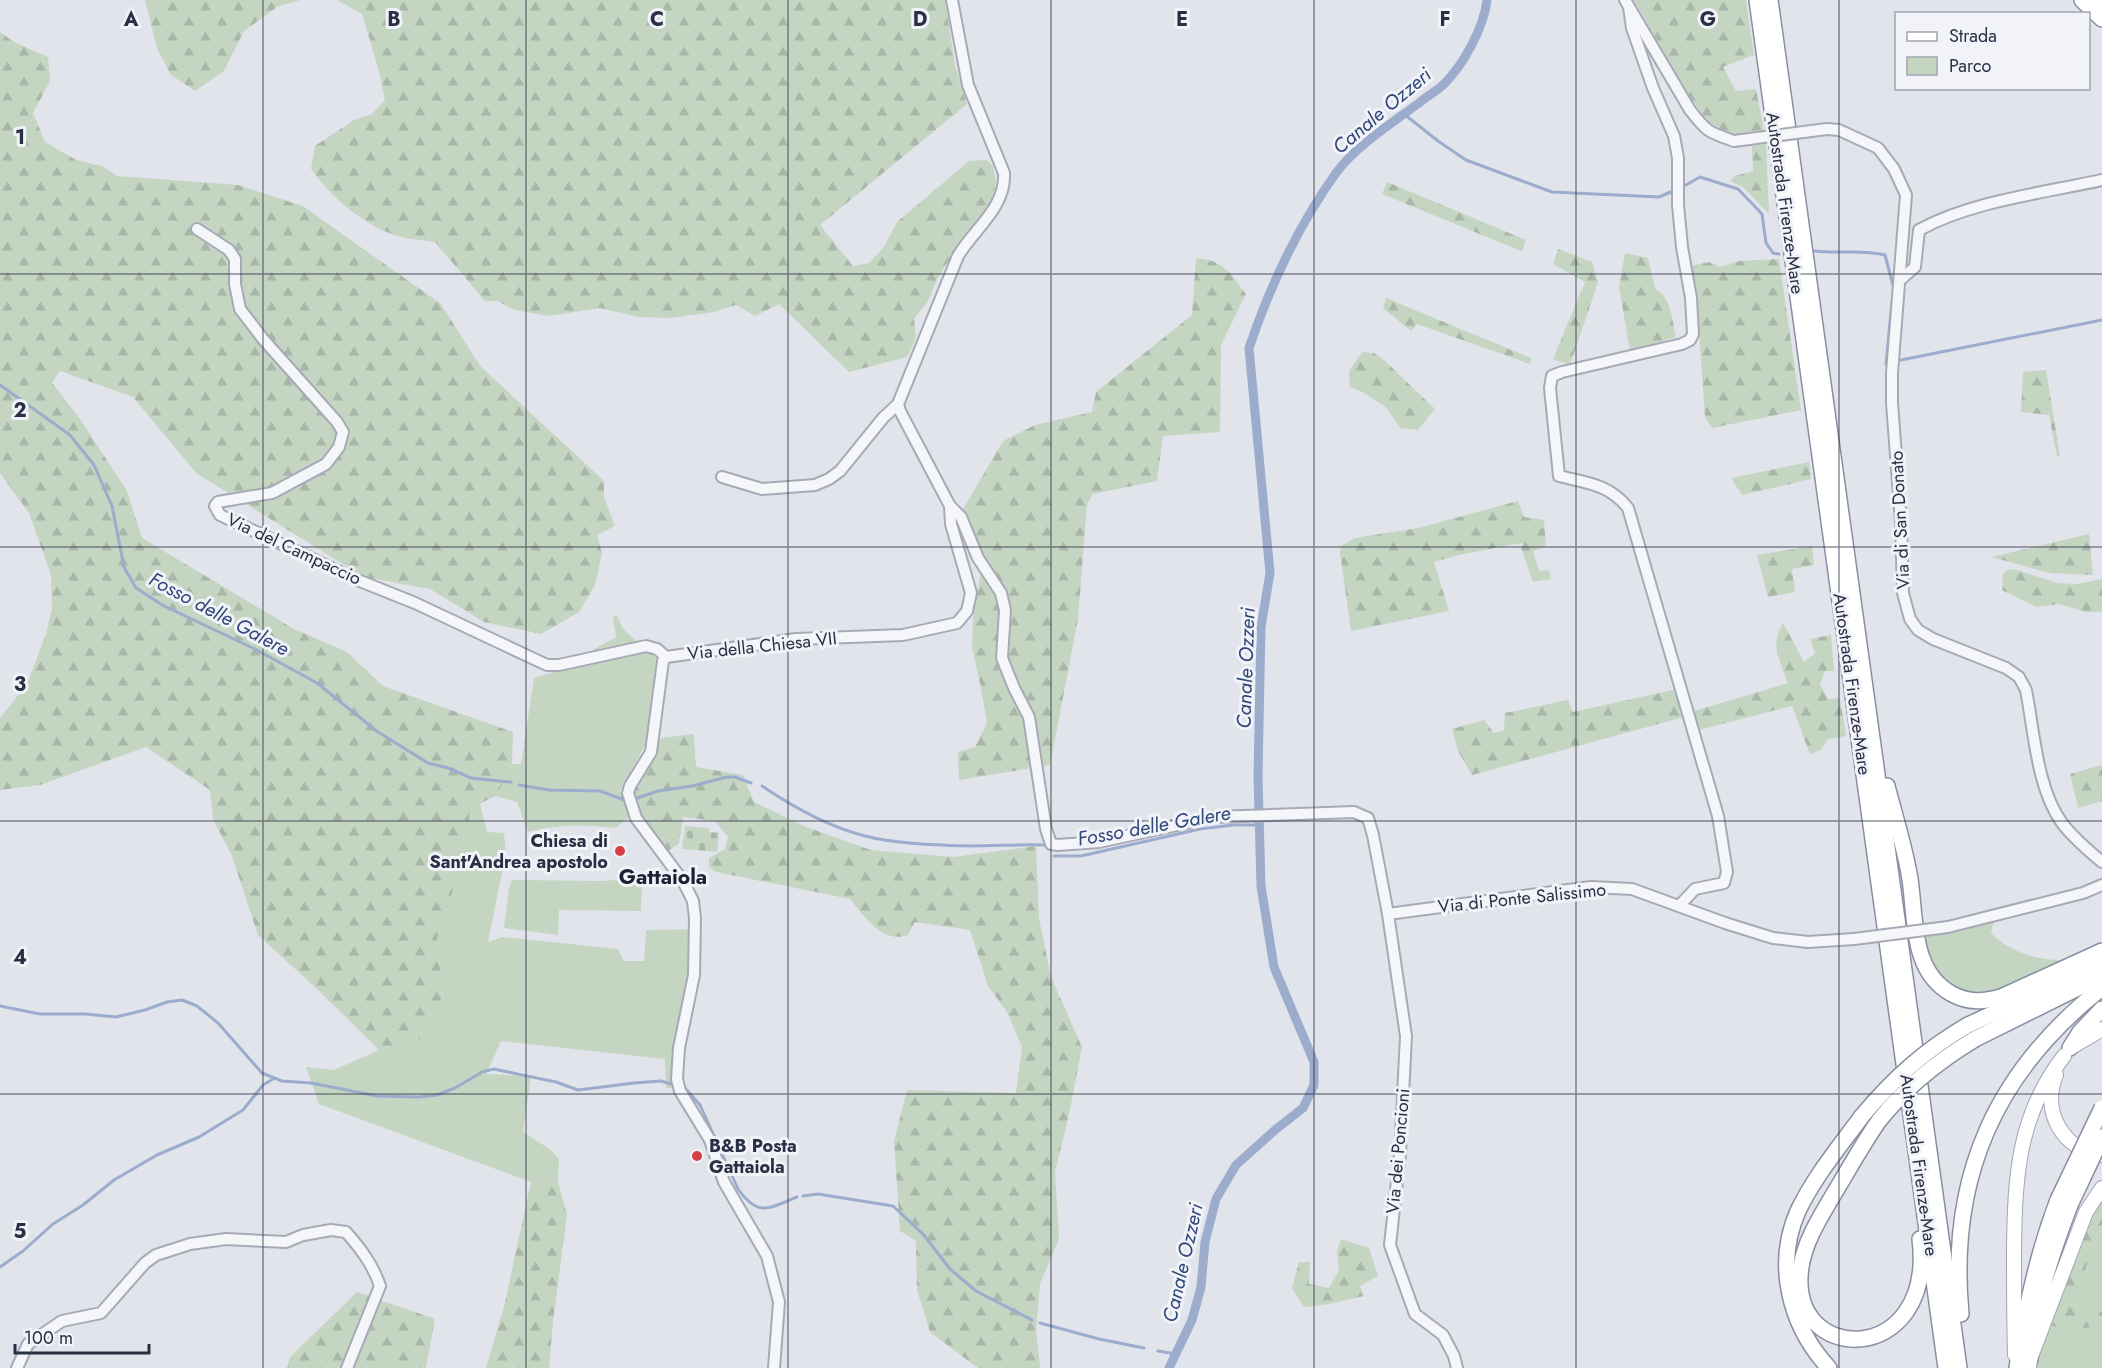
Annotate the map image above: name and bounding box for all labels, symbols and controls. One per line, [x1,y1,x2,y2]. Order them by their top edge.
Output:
text: A [123,5,139,34]
text: B [387,5,401,34]
text: C [650,5,664,34]
text: D [913,5,927,34]
text: E [1176,5,1188,34]
text: F [1439,5,1451,34]
text: G [1700,5,1716,34]
legend [1895,12,2090,90]
text: Strada [1949,23,1997,49]
text: Parco [1949,53,1991,79]
water label: Canale Ozzeri [1326,60,1438,161]
street label: Autostrada Firenze-Mare [1759,110,1811,296]
text: 1 [15,123,25,152]
text: 2 [13,396,27,425]
street label: Via di San Donato [1883,450,1917,590]
street label: Via del Campaccio [223,507,366,592]
water label: Fosso delle Galere [144,565,294,663]
street label: Autostrada Firenze-Mare [1826,591,1878,777]
water label: Canale Ozzeri [1229,606,1263,729]
street label: Via della Chiesa VII [686,625,838,667]
text: 3 [14,670,26,699]
water label: Fosso delle Galere [1075,798,1233,854]
place label: Chiesa di Sant'Andrea apostolo [429,828,608,875]
marker: Chiesa di Sant'Andrea apostolo [613,844,627,858]
district label: Gattaiola [619,862,707,892]
street label: Via di Ponte Salissimo [1437,876,1608,920]
text: 4 [13,943,27,972]
street label: Autostrada Firenze-Mare [1893,1072,1945,1258]
street label: Via dei Poncioni [1380,1087,1416,1215]
place label: B&B Posta Gattaiola [709,1133,797,1180]
marker: B&B Posta Gattaiola [690,1149,704,1163]
water label: Canale Ozzeri [1155,1200,1211,1325]
text: 5 [14,1217,27,1246]
scale bar [15,1317,148,1355]
text: 100 m [24,1325,73,1351]

